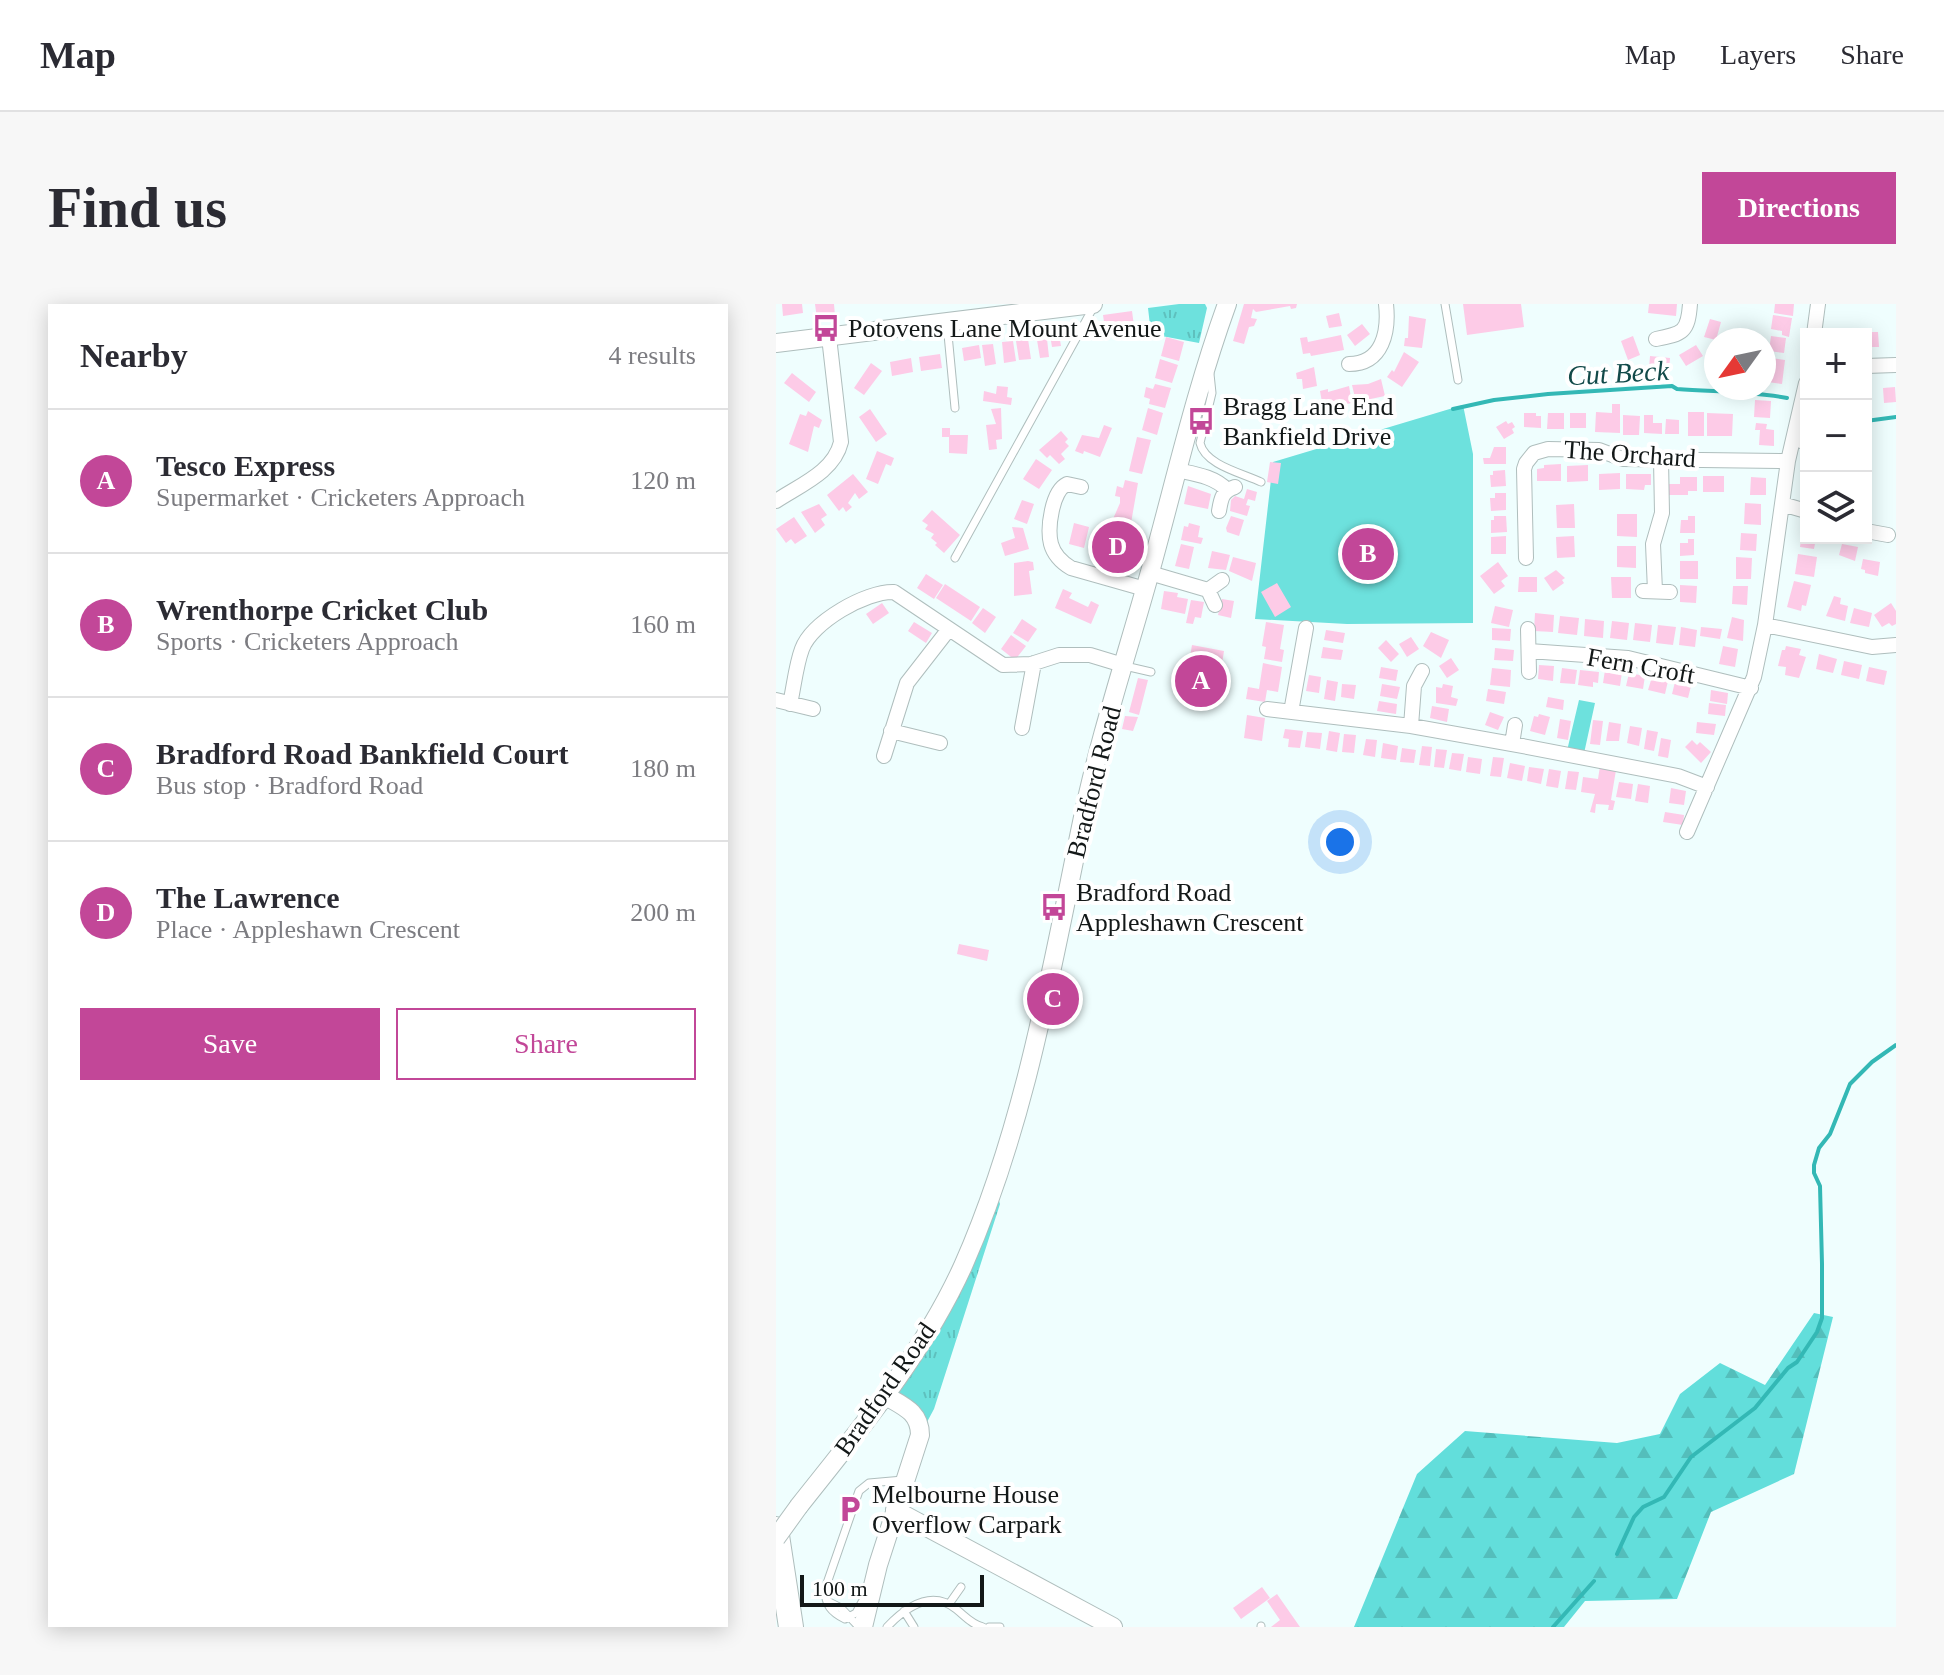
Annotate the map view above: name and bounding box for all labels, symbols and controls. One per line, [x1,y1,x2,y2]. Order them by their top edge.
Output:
text: Map [40,34,116,76]
text: Map [1625,39,1676,70]
text: Layers [1720,39,1796,70]
text: Share [1840,39,1904,70]
button: Directions [1702,172,1896,244]
text: Find us [48,177,227,239]
bus stop icon: Potovens Lane Mount Avenue [811,313,841,343]
place label: Potovens Lane Mount Avenue [848,314,1162,343]
north arrow [1704,328,1776,400]
map controls [1800,328,1872,544]
button: + [1800,328,1872,400]
text: Nearby [80,337,188,374]
text: 4 results [609,341,696,370]
water label: Cut Beck [1566,355,1670,391]
place label: Bragg Lane End Bankfield Drive [1223,392,1393,451]
button: − [1800,400,1872,472]
bus stop icon: Bragg Lane End Bankfield Drive [1186,406,1216,436]
street label: The Orchard [1563,435,1697,473]
text: Tesco Express [156,449,335,482]
text: A [97,466,115,495]
text: 120 m [630,466,696,495]
button: layers [1800,472,1872,544]
text: Supermarket · Cricketers Approach [156,483,525,512]
pin: D [1092,517,1144,577]
pin: B [1342,524,1394,584]
text: Wrenthorpe Cricket Club [156,593,488,626]
text: B [97,610,115,639]
text: 160 m [630,610,696,639]
text: Sports · Cricketers Approach [156,627,459,656]
street label: Fern Croft [1585,642,1698,690]
pin: A [1175,651,1227,711]
street label: Bradford Road [1061,703,1127,861]
text: Bradford Road Bankfield Court [156,737,569,770]
text: C [97,754,115,783]
text: 180 m [630,754,696,783]
text: Bus stop · Bradford Road [156,771,423,800]
your location [1320,822,1360,862]
place label: Bradford Road Appleshawn Crescent [1076,878,1304,937]
text: The Lawrence [156,881,340,914]
bus stop icon: Bradford Road Appleshawn Crescent [1039,892,1069,922]
text: D [97,898,115,927]
text: 200 m [630,898,696,927]
text: Place · Appleshawn Crescent [156,915,460,944]
pin: C [1027,969,1079,1029]
button: Save [80,1008,380,1080]
button: Share [396,1008,696,1080]
street label: Bradford Road [829,1317,941,1461]
place label: Melbourne House Overflow Carpark [872,1480,1062,1539]
parking icon: Melbourne House Overflow Carpark [835,1494,865,1524]
scale bar [800,1571,984,1607]
text: 100 m [812,1576,868,1601]

